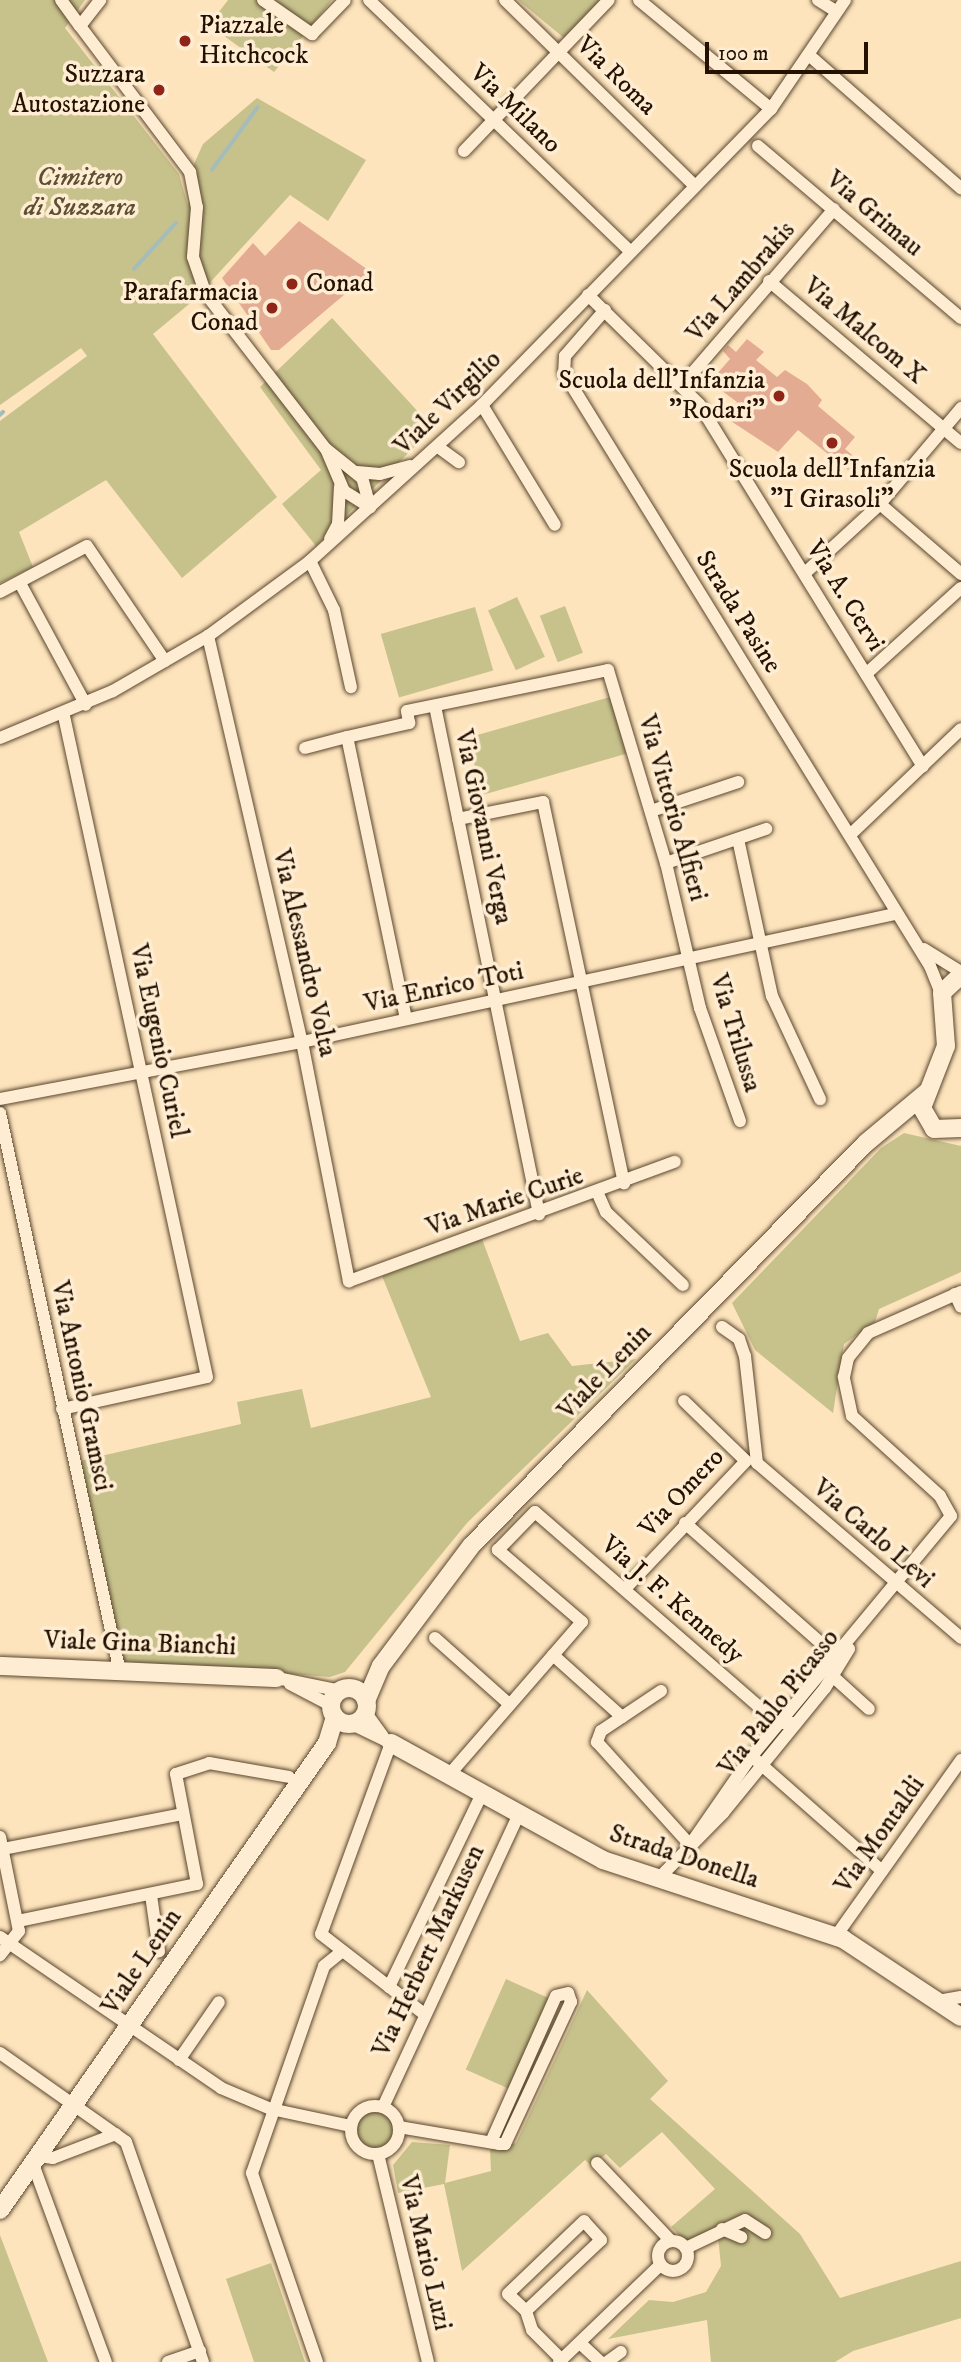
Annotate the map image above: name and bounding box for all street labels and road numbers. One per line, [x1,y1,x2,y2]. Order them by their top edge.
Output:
street label: Via Roma [569,30,663,122]
street label: Via Milano [463,58,567,160]
street label: Via Grimau [819,164,929,264]
street label: Via Lambrakis [680,215,802,349]
street label: Via Malcom X [797,271,931,391]
street label: Viale Virgilio [388,344,508,462]
street label: Via A. Cervi [799,535,891,657]
street label: Strada Pasine [688,545,788,679]
street label: Via Vittorio Alfieri [630,711,714,905]
street label: Via Giovanni Verga [447,727,519,927]
street label: Via Alessandro Volta [265,846,343,1060]
street label: Via Eugenio Curiel [122,941,194,1141]
street label: Via Enrico Toti [362,956,526,1020]
street label: Via Trilussa [702,970,768,1096]
street label: Via Marie Curie [422,1161,588,1243]
street label: Via Antonio Gramsci [43,1278,119,1494]
street label: Viale Lenin [552,1317,658,1427]
street label: Via Omero [633,1442,731,1544]
street label: Via Carlo Levi [806,1473,940,1595]
street label: Via J. F. Kennedy [594,1529,750,1671]
street label: Via Pablo Picasso [712,1623,846,1783]
street label: Viale Gina Bianchi [43,1625,237,1663]
street label: Via Montaldi [828,1770,932,1900]
street label: Strada Donella [605,1818,763,1896]
street label: Via Herbert Markusen [366,1840,492,2062]
street label: Viale Lenin [95,1903,189,2021]
street label: Via Mario Luzi [392,2172,458,2334]

